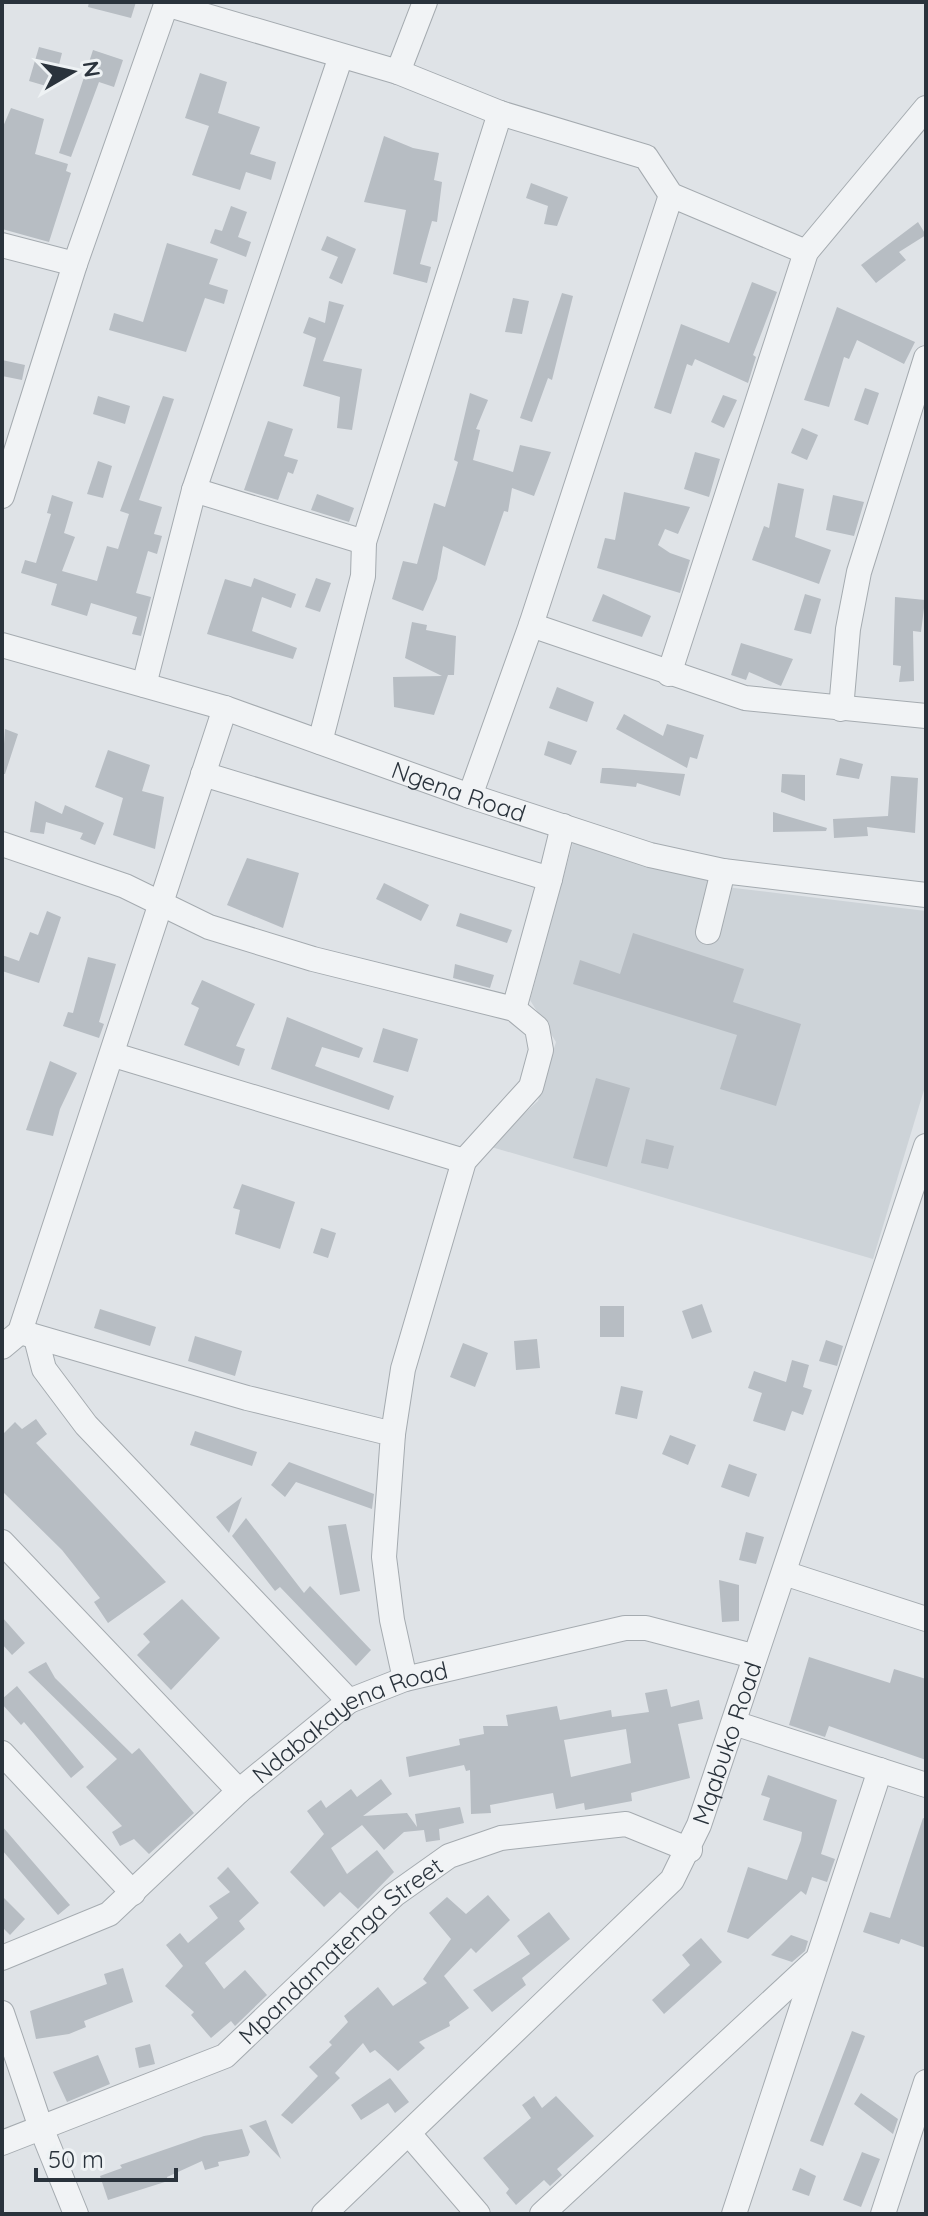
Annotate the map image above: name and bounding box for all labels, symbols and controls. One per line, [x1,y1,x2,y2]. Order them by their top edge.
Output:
north arrow [32,32,112,112]
text: N [77,59,107,79]
street label: Ngena Road [388,754,530,828]
street label: Ndabakayena Road [246,1655,451,1789]
street label: Mqabuko Road [685,1658,768,1828]
street label: Mpandamatenga Street [232,1850,448,2050]
scale bar [36,2132,176,2182]
text: 50 m [48,2144,104,2174]

